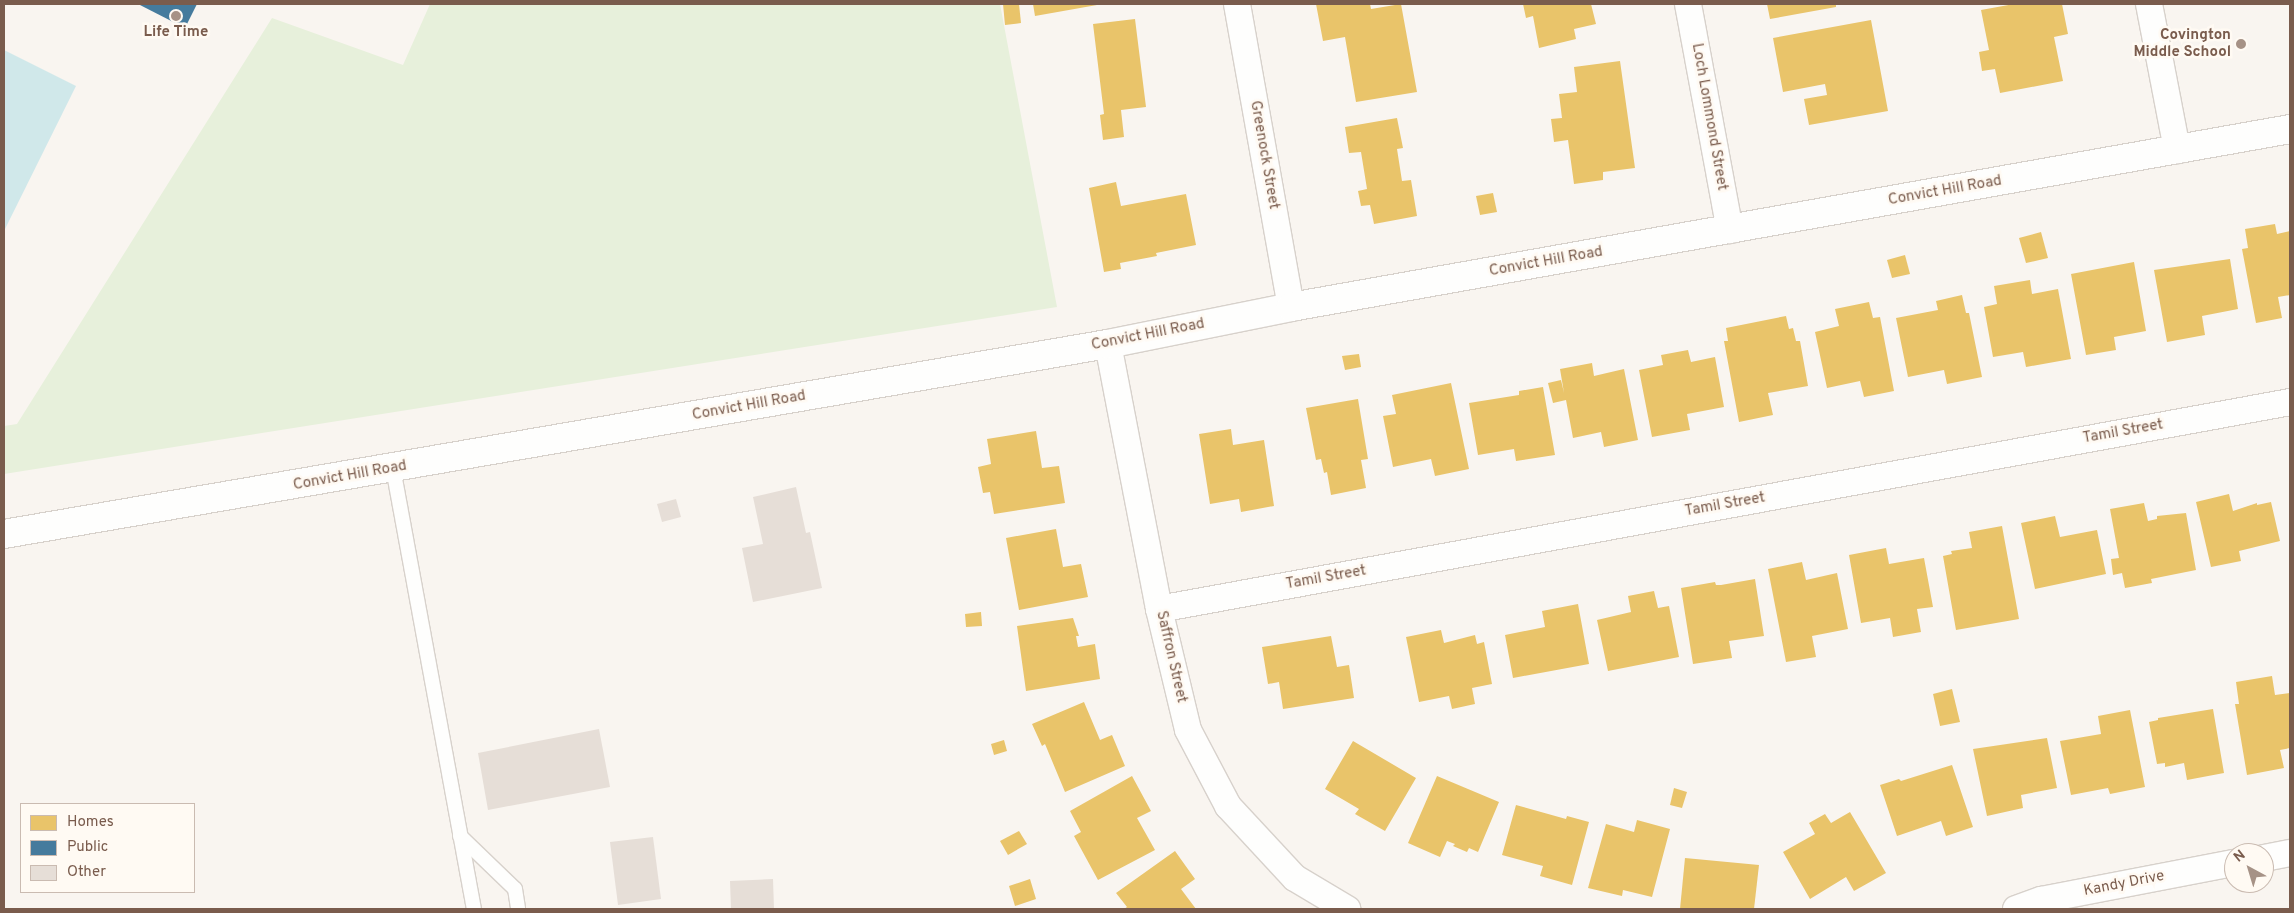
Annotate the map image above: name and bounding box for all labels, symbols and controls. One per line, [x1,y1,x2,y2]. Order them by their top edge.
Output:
marker: Life Time [170,10,182,22]
place label: Life Time [144,24,208,42]
place label: Covington Middle School [2133,26,2231,61]
marker: Covington Middle School [2235,38,2247,50]
street label: Loch Lommond Street [1687,42,1731,192]
street label: Greenock Street [1246,99,1282,211]
street label: Convict Hill Road [1887,172,2003,210]
street label: Convict Hill Road [1488,243,1604,281]
street label: Convict Hill Road [1090,315,1206,355]
street label: Convict Hill Road [691,387,807,425]
street label: Tamil Street [2081,416,2165,448]
street label: Convict Hill Road [292,457,408,495]
street label: Tamil Street [1683,489,1767,521]
street label: Tamil Street [1284,562,1368,594]
street label: Saffron Street [1152,609,1190,705]
legend [20,803,195,893]
text: Homes [67,813,114,832]
text: Public [67,838,108,857]
north arrow [2224,843,2274,893]
text: N [2231,847,2249,867]
text: Other [67,863,106,882]
street label: Kandy Drive [2082,867,2166,901]

